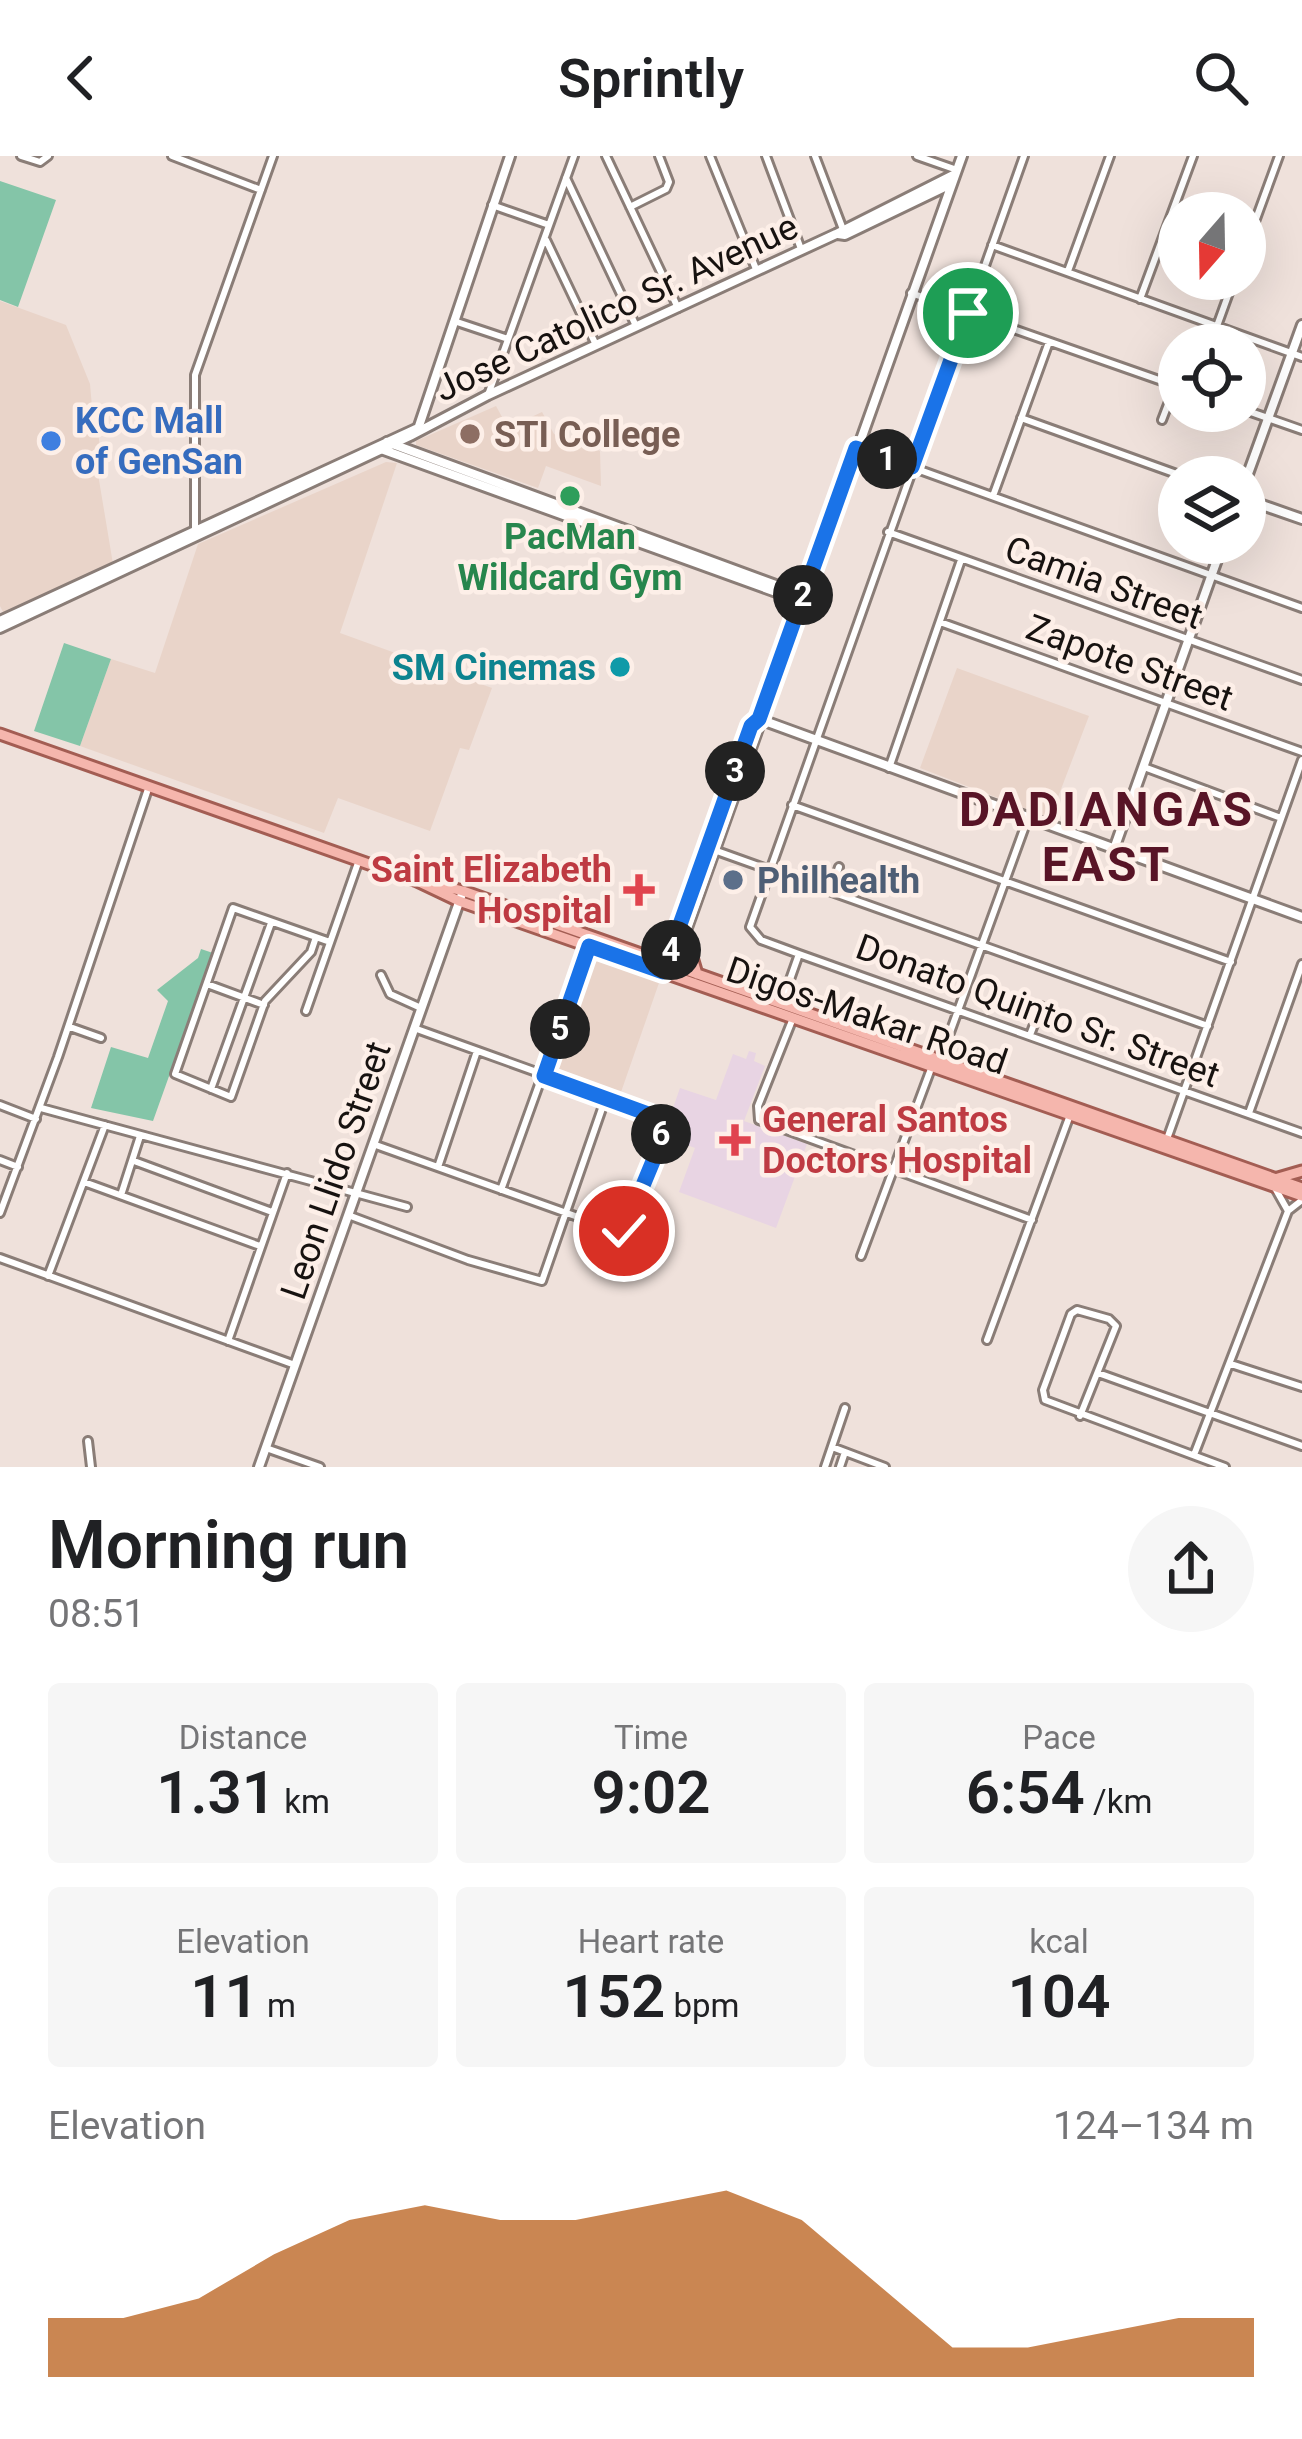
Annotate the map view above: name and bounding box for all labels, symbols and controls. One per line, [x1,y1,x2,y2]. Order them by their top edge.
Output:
icon: back [48,45,114,111]
icon: search [1188,45,1254,111]
text: Sprintly [558,47,744,110]
north arrow [1158,192,1266,300]
map controls [1158,192,1266,564]
street label: Jose Catolico Sr. Avenue [428,205,804,410]
pin [917,262,1019,364]
icon: arrive [935,280,1001,346]
button: locate [1158,324,1266,432]
place label: KCC Mall of GenSan [75,400,243,483]
place label: STI College [494,414,680,456]
marker: STI College [457,421,483,447]
marker: KCC Mall of GenSan [38,428,64,454]
pin: 1 [857,429,917,489]
text: 1 [878,439,896,478]
button: layers [1158,456,1266,564]
marker: PacMan Wildcard Gym [557,483,583,509]
place label: PacMan Wildcard Gym [458,516,682,599]
street label: Camia Street [999,528,1208,638]
pin: 2 [773,565,833,625]
text: 2 [794,575,812,614]
street label: Zapote Street [1021,606,1239,720]
place label: SM Cinemas [392,647,596,689]
marker: SM Cinemas [607,654,633,680]
pin: 3 [705,741,765,801]
text: 3 [726,751,744,790]
district label: DADIANGAS EAST [959,781,1255,893]
place label: Saint Elizabeth Hospital [371,849,612,932]
place label: Philhealth [757,860,920,902]
marker: Philhealth [720,867,746,893]
marker: Saint Elizabeth Hospital [623,874,655,906]
pin: 4 [641,920,701,980]
street label: Donato Quinto Sr. Street [850,926,1225,1096]
text: 4 [662,930,680,969]
street label: Digos-Makar Road [721,948,1013,1084]
pin: 5 [530,999,590,1059]
text: 5 [551,1009,569,1048]
street label: Leon Llido Street [272,1036,400,1305]
place label: General Santos Doctors Hospital [762,1099,1032,1182]
pin: 6 [631,1104,691,1164]
text: 6 [652,1114,670,1153]
marker: General Santos Doctors Hospital [719,1124,751,1156]
pin [573,1180,675,1282]
icon: check [591,1198,657,1264]
button: share [1128,1506,1254,1632]
text: Morning run [48,1507,409,1584]
text: 08:51 [48,1591,145,1637]
text: Distance [179,1718,307,1757]
text: Time [614,1718,688,1757]
text: Pace [1022,1718,1096,1757]
text: 1.31 [156,1757,276,1828]
text: 9:02 [591,1757,711,1828]
text: 6:54 [966,1757,1085,1828]
text: km [276,1782,330,1821]
text: /km [1085,1782,1152,1821]
text: Elevation [176,1922,310,1961]
text: Heart rate [578,1922,724,1961]
text: kcal [1029,1922,1089,1961]
text: 11 [190,1961,259,2032]
text: 152 [562,1961,665,2032]
text: 104 [1008,1961,1110,2032]
text: m [259,1986,296,2025]
text: bpm [665,1986,740,2025]
text: Elevation [48,2103,206,2149]
text: 124–134 m [1053,2103,1254,2149]

